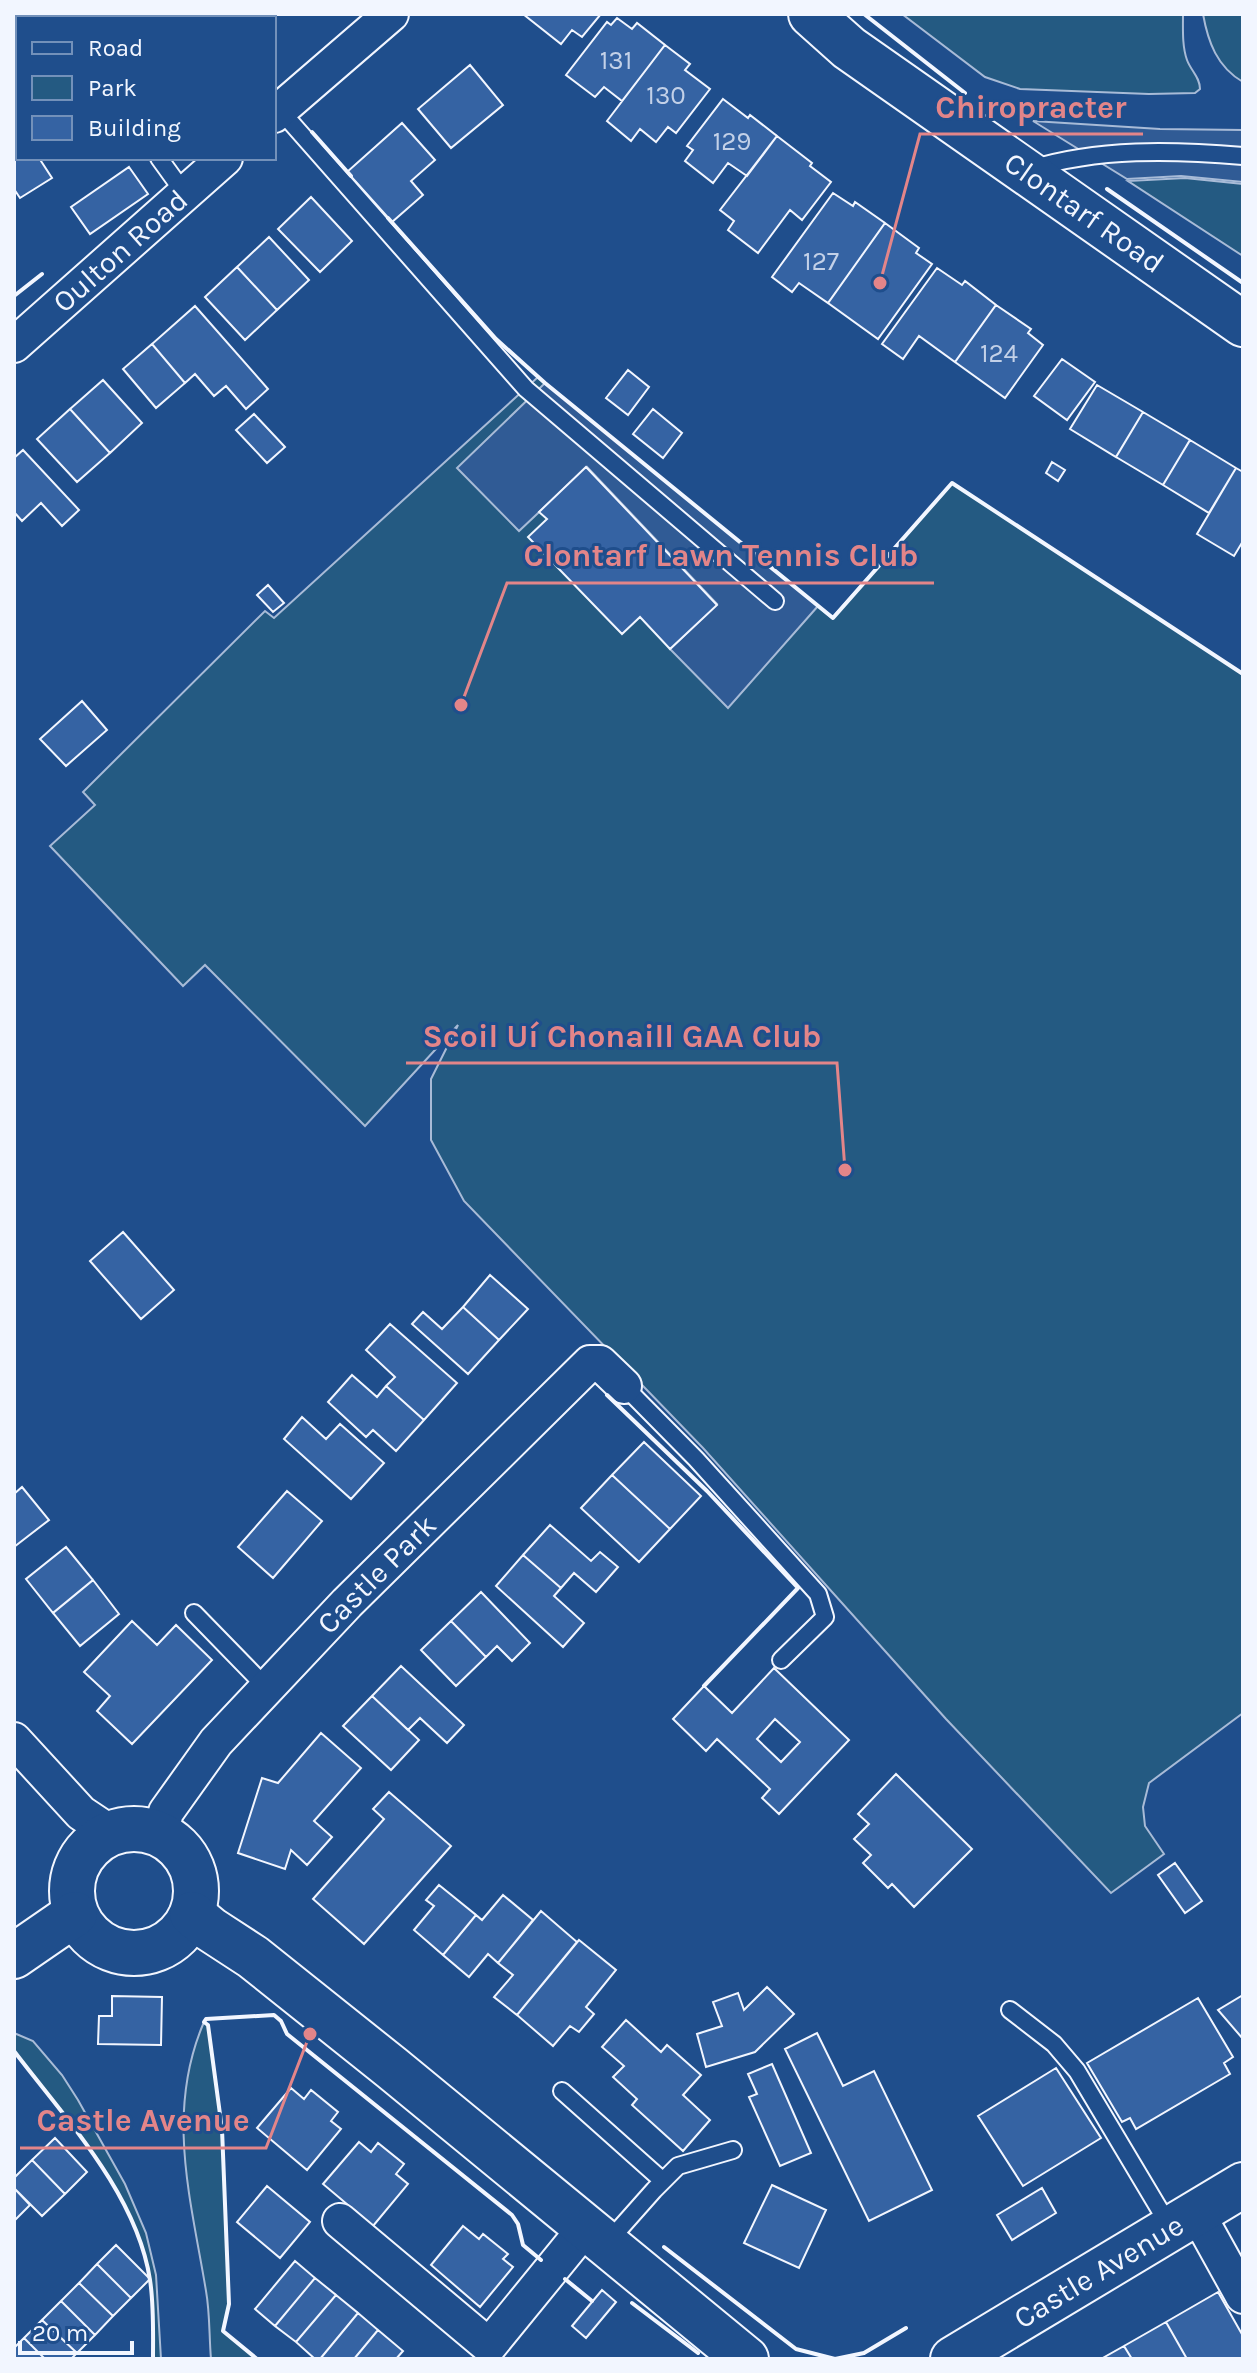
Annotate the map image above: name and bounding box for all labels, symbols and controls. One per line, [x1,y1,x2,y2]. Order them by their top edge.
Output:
legend [16,16,276,160]
text: Road [88,34,143,62]
house number: 131 [600,45,632,76]
text: Park [88,74,137,102]
callout: Chiropracter [920,78,1143,134]
house number: 130 [646,80,686,111]
text: Chiropracter [935,89,1127,126]
text: Building [88,114,181,142]
house number: 129 [713,126,751,157]
street label: Clontarf Road [997,144,1171,281]
street label: Oulton Road [45,182,195,320]
house number: 127 [803,246,839,277]
house number: 124 [980,338,1018,369]
callout: Clontarf Lawn Tennis Club [507,527,934,583]
text: Clontarf Lawn Tennis Club [523,537,919,574]
callout: Scoil Uí Chonaill GAA Club [406,1007,837,1063]
text: Scoil Uí Chonaill GAA Club [422,1018,822,1055]
street label: Castle Park [309,1507,444,1641]
callout: Castle Avenue [20,2092,266,2148]
text: Castle Avenue [36,2102,250,2139]
street label: Castle Avenue [1007,2207,1190,2336]
scale bar [20,2305,132,2355]
text: 20 m [32,2319,88,2347]

